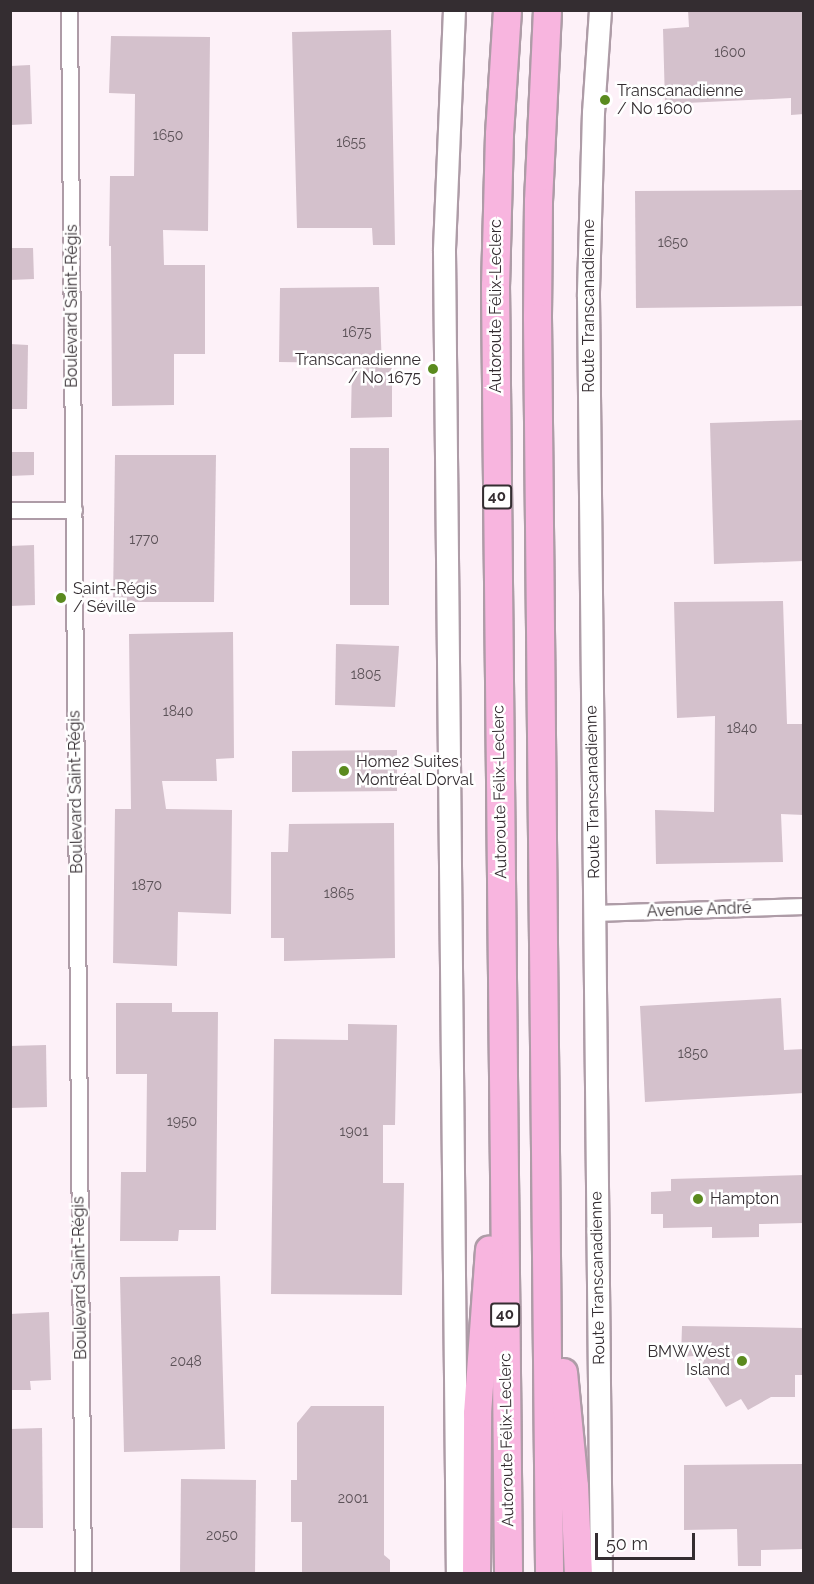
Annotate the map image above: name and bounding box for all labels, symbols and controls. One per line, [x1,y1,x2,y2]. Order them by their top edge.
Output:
house number: 1600 [714,44,746,60]
place label: Transcanadienne / No 1600 [617,81,743,119]
marker: Transcanadienne / No 1600 [598,93,612,107]
house number: 1650 [153,127,183,143]
house number: 1655 [336,134,366,150]
street label: Autoroute Félix-Leclerc [486,219,506,393]
street label: Route Transcanadienne [579,219,599,393]
street label: Boulevard Saint-Régis [62,224,82,388]
house number: 1650 [658,234,688,250]
house number: 1675 [342,324,372,340]
place label: Transcanadienne / No 1675 [295,350,421,388]
marker: Transcanadienne / No 1675 [426,362,440,376]
road number: 40 [482,485,512,509]
house number: 1770 [129,531,159,547]
place label: Saint-Régis / Séville [73,579,157,617]
marker: Saint-Régis / Séville [54,591,68,605]
house number: 1805 [351,666,381,682]
house number: 1840 [163,703,193,719]
street label: Autoroute Félix-Leclerc [489,705,511,879]
street label: Route Transcanadienne [582,705,604,879]
street label: Boulevard Saint-Régis [65,710,87,874]
house number: 1840 [727,720,757,736]
place label: Home2 Suites Montréal Dorval [356,752,474,790]
marker: Home2 Suites Montréal Dorval [337,764,351,778]
house number: 1870 [132,877,162,893]
house number: 1865 [324,885,354,901]
street label: Avenue André [646,899,752,921]
house number: 1850 [678,1045,708,1061]
house number: 1950 [167,1113,197,1129]
house number: 1901 [340,1123,368,1139]
place label: Hampton [710,1189,779,1209]
street label: Route Transcanadienne [587,1191,609,1365]
marker: Hampton [691,1192,705,1206]
street label: Boulevard Saint-Régis [69,1196,91,1360]
road number: 40 [490,1303,520,1327]
place label: BMW West Island [646,1342,730,1380]
house number: 2048 [170,1353,202,1369]
street label: Autoroute Félix-Leclerc [496,1353,518,1527]
marker: BMW West Island [735,1354,749,1368]
house number: 2001 [338,1490,368,1506]
scale bar [598,1521,698,1559]
house number: 2050 [206,1527,238,1543]
text: 50 m [606,1533,648,1554]

